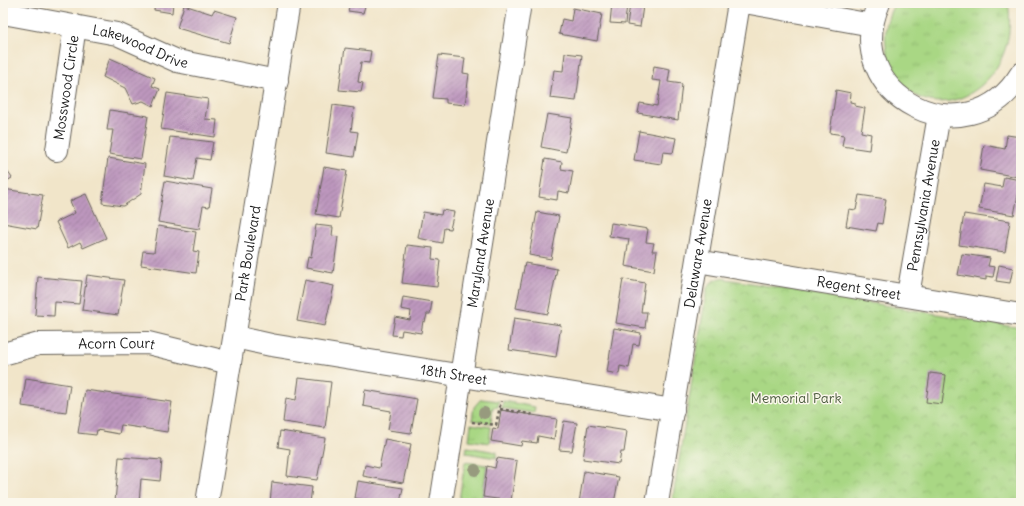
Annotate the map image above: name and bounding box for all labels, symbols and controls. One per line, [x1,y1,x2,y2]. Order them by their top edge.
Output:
street label: Lakewood Drive [91,21,190,72]
street label: Mosswood Circle [50,34,83,141]
street label: Pennsylvania Avenue [903,138,944,273]
street label: Maryland Avenue [463,197,498,309]
street label: Delaware Avenue [680,197,716,309]
street label: Park Boulevard [231,204,265,303]
street label: Regent Street [815,272,902,304]
street label: Acorn Court [78,334,157,353]
street label: 18th Street [419,360,489,389]
park label: Memorial Park [750,389,842,407]

